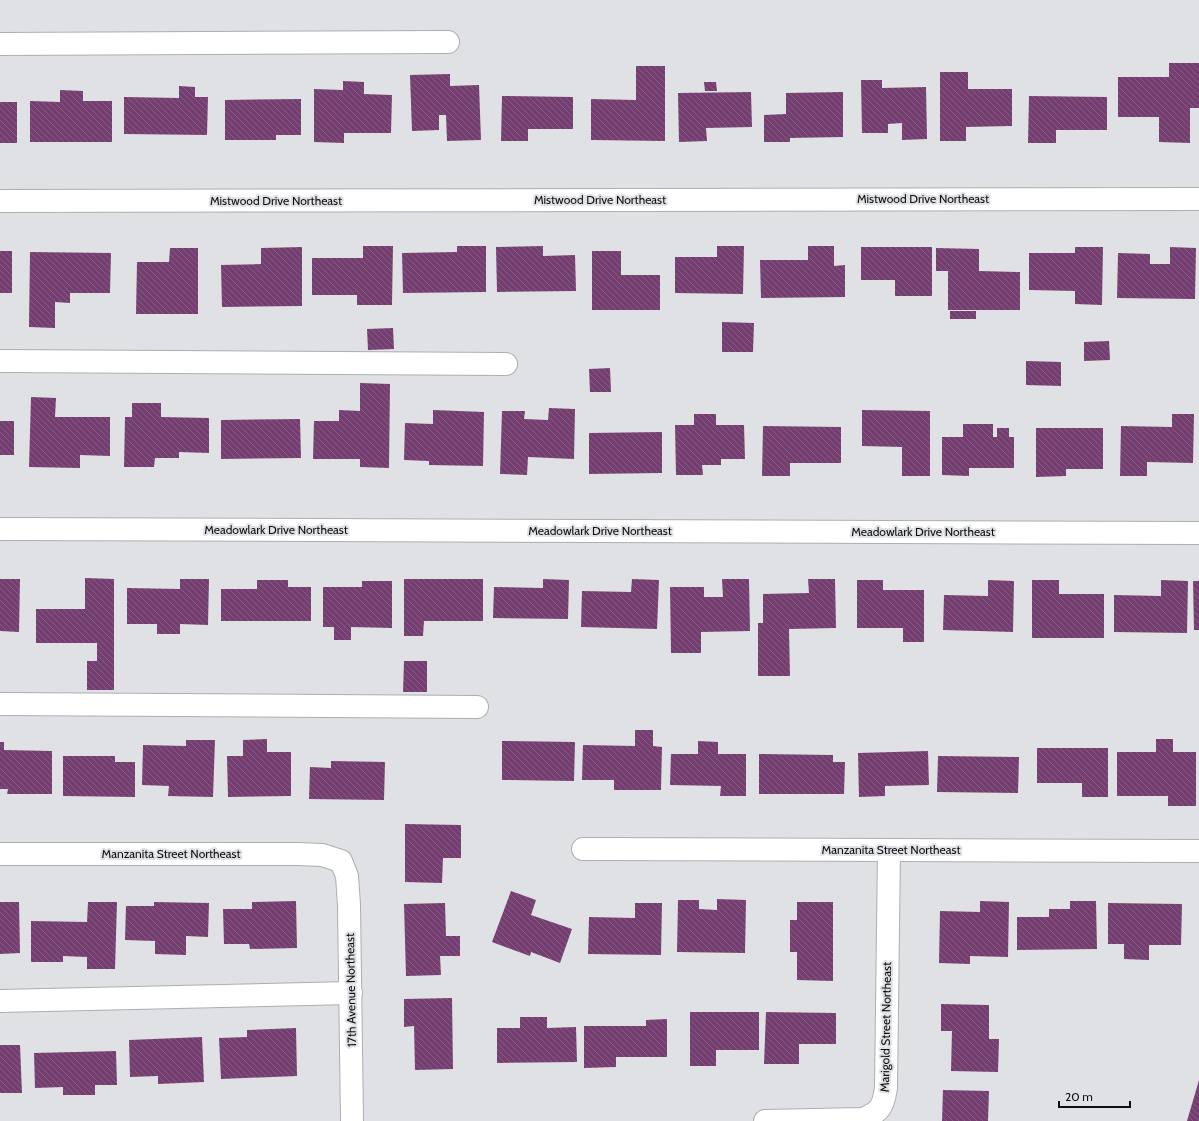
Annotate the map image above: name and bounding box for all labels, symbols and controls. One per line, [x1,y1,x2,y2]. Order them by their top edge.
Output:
street label: Mistwood Drive Northeast [857,191,989,206]
street label: Mistwood Drive Northeast [534,192,666,207]
street label: Mistwood Drive Northeast [210,193,342,208]
street label: Meadowlark Drive Northeast [204,522,348,537]
street label: Meadowlark Drive Northeast [528,523,672,538]
street label: Meadowlark Drive Northeast [851,524,995,539]
street label: Manzanita Street Northeast [822,842,961,857]
street label: Manzanita Street Northeast [102,846,241,861]
street label: 17th Avenue Northeast [342,933,359,1047]
street label: Marigold Street Northeast [877,962,894,1092]
scale bar [1059,1083,1130,1109]
text: 20 m [1065,1089,1093,1104]

